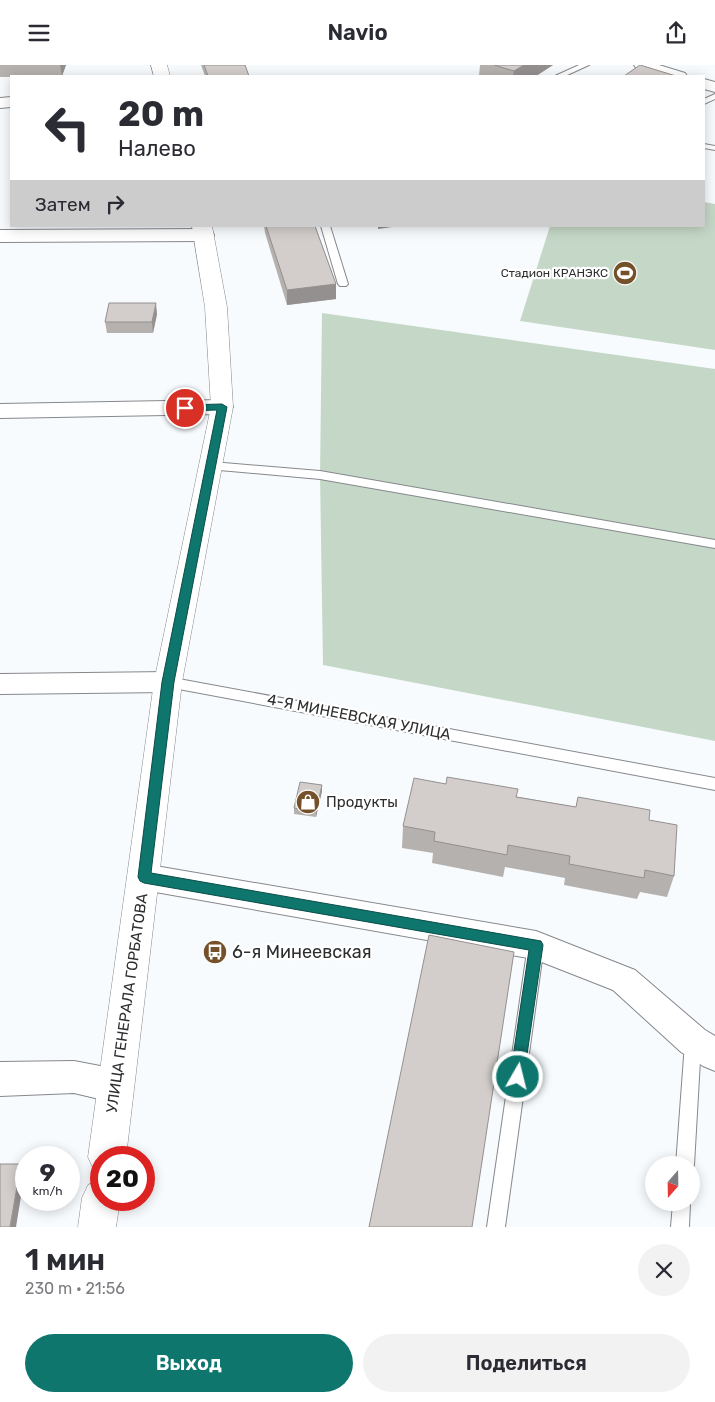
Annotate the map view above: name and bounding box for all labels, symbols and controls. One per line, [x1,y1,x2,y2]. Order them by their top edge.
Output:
icon: menu [25,19,53,47]
text: Navio [327,19,388,46]
icon: share [662,19,690,47]
text: 20 m [118,93,204,135]
icon: left [35,95,100,160]
text: Налево [118,135,196,162]
icon: right [101,190,129,218]
text: Затем [35,193,91,216]
sports icon: Стадион КРАНЭКС [612,260,638,286]
place label: Стадион КРАНЭКС [501,266,608,280]
pin [164,387,206,429]
icon: arrive [171,394,199,422]
street label: 4-Я МИНЕЕВСКАЯ УЛИЦА [266,690,452,744]
shop icon: Продукты [295,789,321,815]
place label: Продукты [326,793,398,811]
street label: УЛИЦА ГЕНЕРАЛА ГОРБАТОВА [103,892,151,1114]
bus stop icon: 6-я Минеевская [202,939,228,965]
place label: 6-я Минеевская [232,941,372,963]
position arrow [491,1050,543,1102]
speed limit sign: 20 [90,1146,155,1211]
north arrow [645,1156,700,1211]
map controls [645,1156,700,1211]
text: 9 [39,1158,56,1187]
text: km/h [33,1184,62,1198]
text: 1 мин [25,1242,105,1278]
button: close [638,1244,690,1296]
text: 230 m · 21:56 [25,1279,125,1298]
button: Выход [25,1334,353,1392]
button: Поделиться [363,1334,690,1392]

